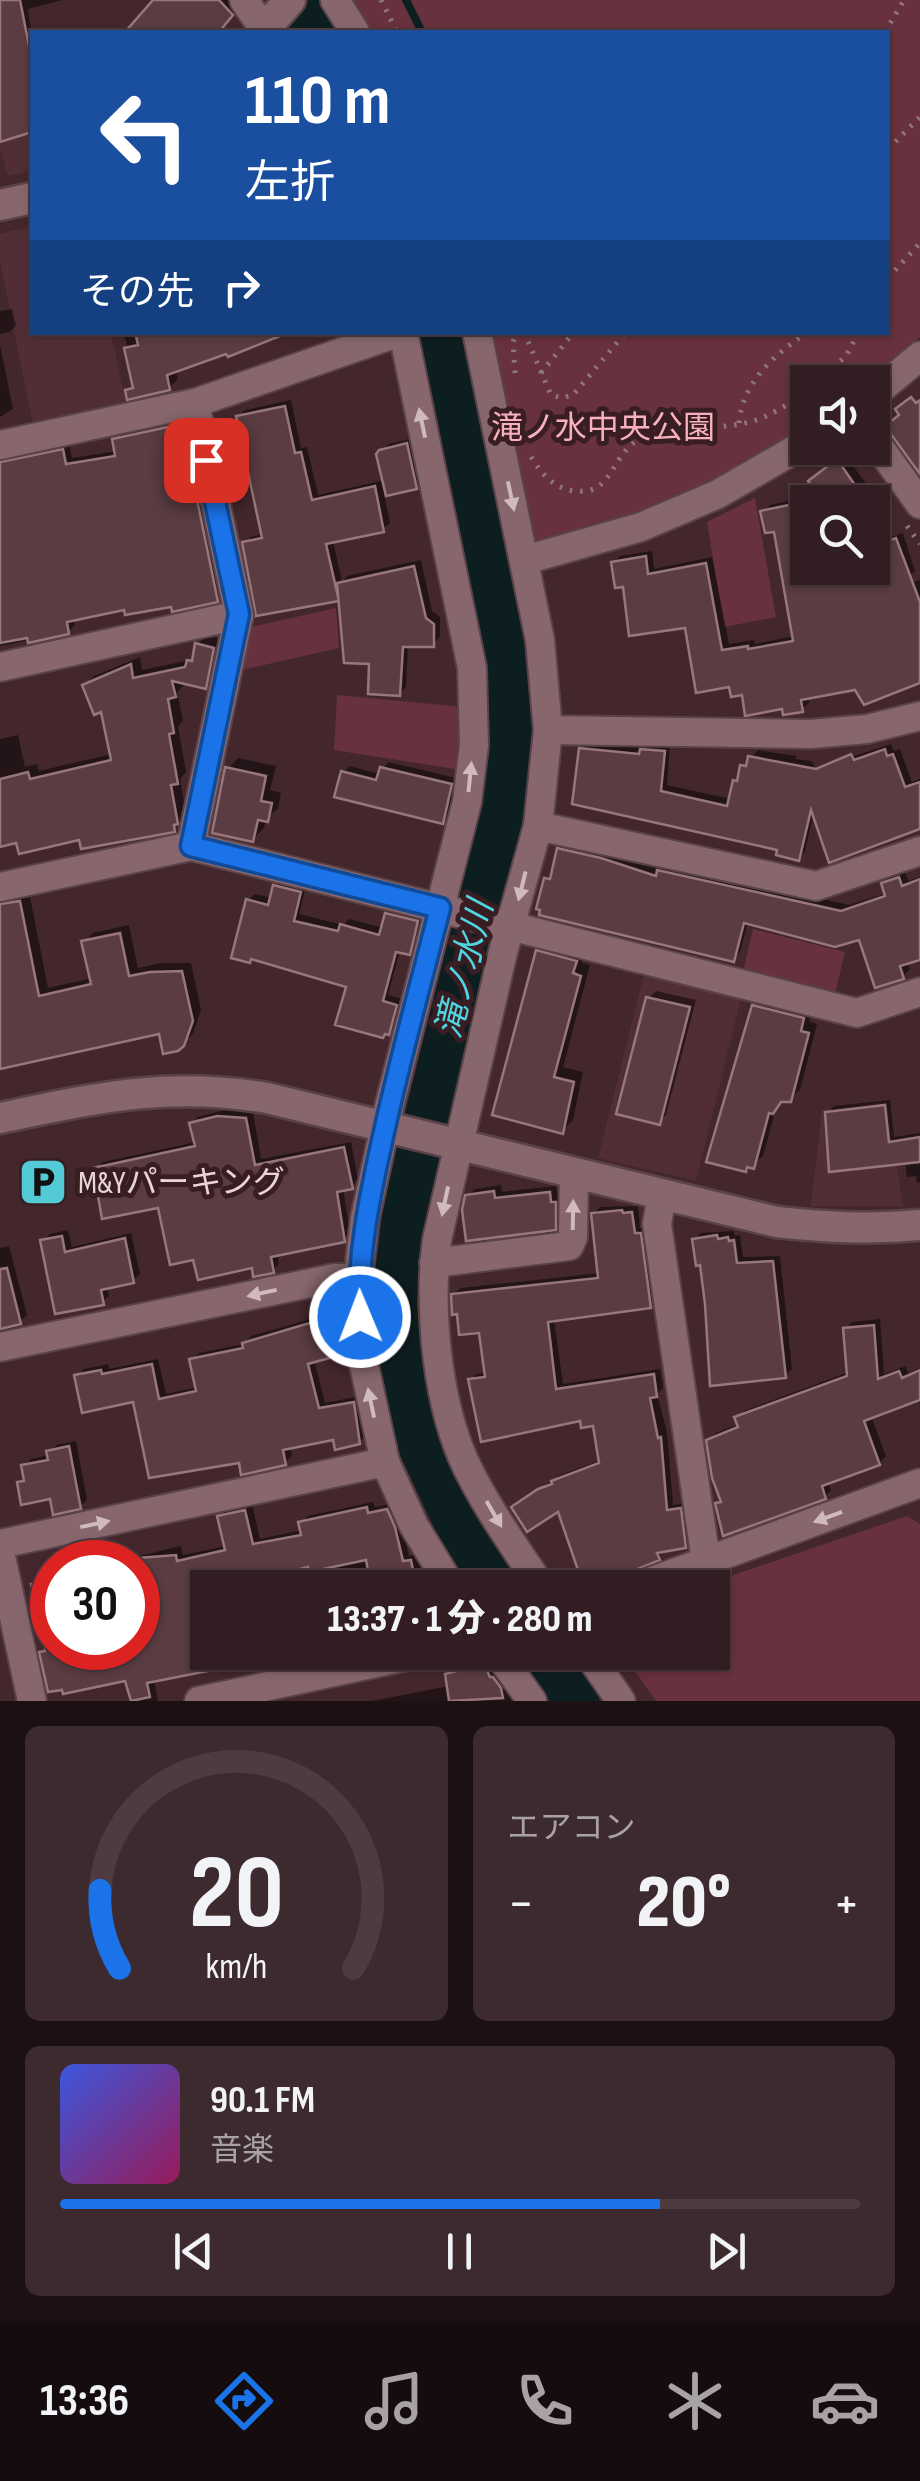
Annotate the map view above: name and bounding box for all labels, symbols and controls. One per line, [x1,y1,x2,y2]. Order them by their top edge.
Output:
text: 110 m [245,60,391,144]
icon: left [80,70,210,200]
text: 左折 [245,156,335,211]
icon: right [214,260,269,315]
text: その先 [80,270,194,315]
map controls [790,365,890,585]
button: sound [790,365,890,465]
one-way arrow [413,407,429,438]
park label: 滝ノ水中央公園 [491,409,715,448]
pin [164,418,249,503]
icon: arrive [179,433,234,488]
one-way arrow [504,481,520,512]
button: search [790,485,890,585]
one-way arrow [462,761,478,793]
one-way arrow [514,870,530,901]
water label: 滝ノ水川 [428,892,504,1042]
parking icon: M&Yパーキング [17,1156,69,1208]
place label: M&Yパーキング [78,1164,285,1203]
one-way arrow [437,1186,453,1217]
one-way arrow [565,1199,581,1231]
position arrow [308,1265,412,1369]
one-way arrow [246,1286,277,1301]
one-way arrow [363,1387,379,1418]
one-way arrow [484,1500,502,1528]
one-way arrow [813,1510,843,1525]
one-way arrow [80,1515,111,1531]
speed limit sign: 30 [30,1540,160,1670]
text: 13:37 · 1 分 · 280 m [328,1597,592,1642]
text: エアコン [508,1809,636,1848]
text: 20 [189,1832,284,1957]
text: 20° [637,1858,731,1949]
text: − [508,1871,534,1938]
text: + [833,1871,860,1938]
text: km/h [205,1946,267,1989]
text: 90.1 FM [210,2078,315,2123]
text: 音楽 [210,2131,274,2170]
icon: previous [166,2224,221,2279]
icon: pause [432,2224,487,2279]
icon: next [699,2224,754,2279]
icon: directions [209,2366,279,2436]
icon: music [359,2366,429,2436]
icon: phone [510,2366,580,2436]
icon: climate [660,2366,730,2436]
icon: car [810,2366,880,2436]
text: 13:36 [40,2374,129,2429]

